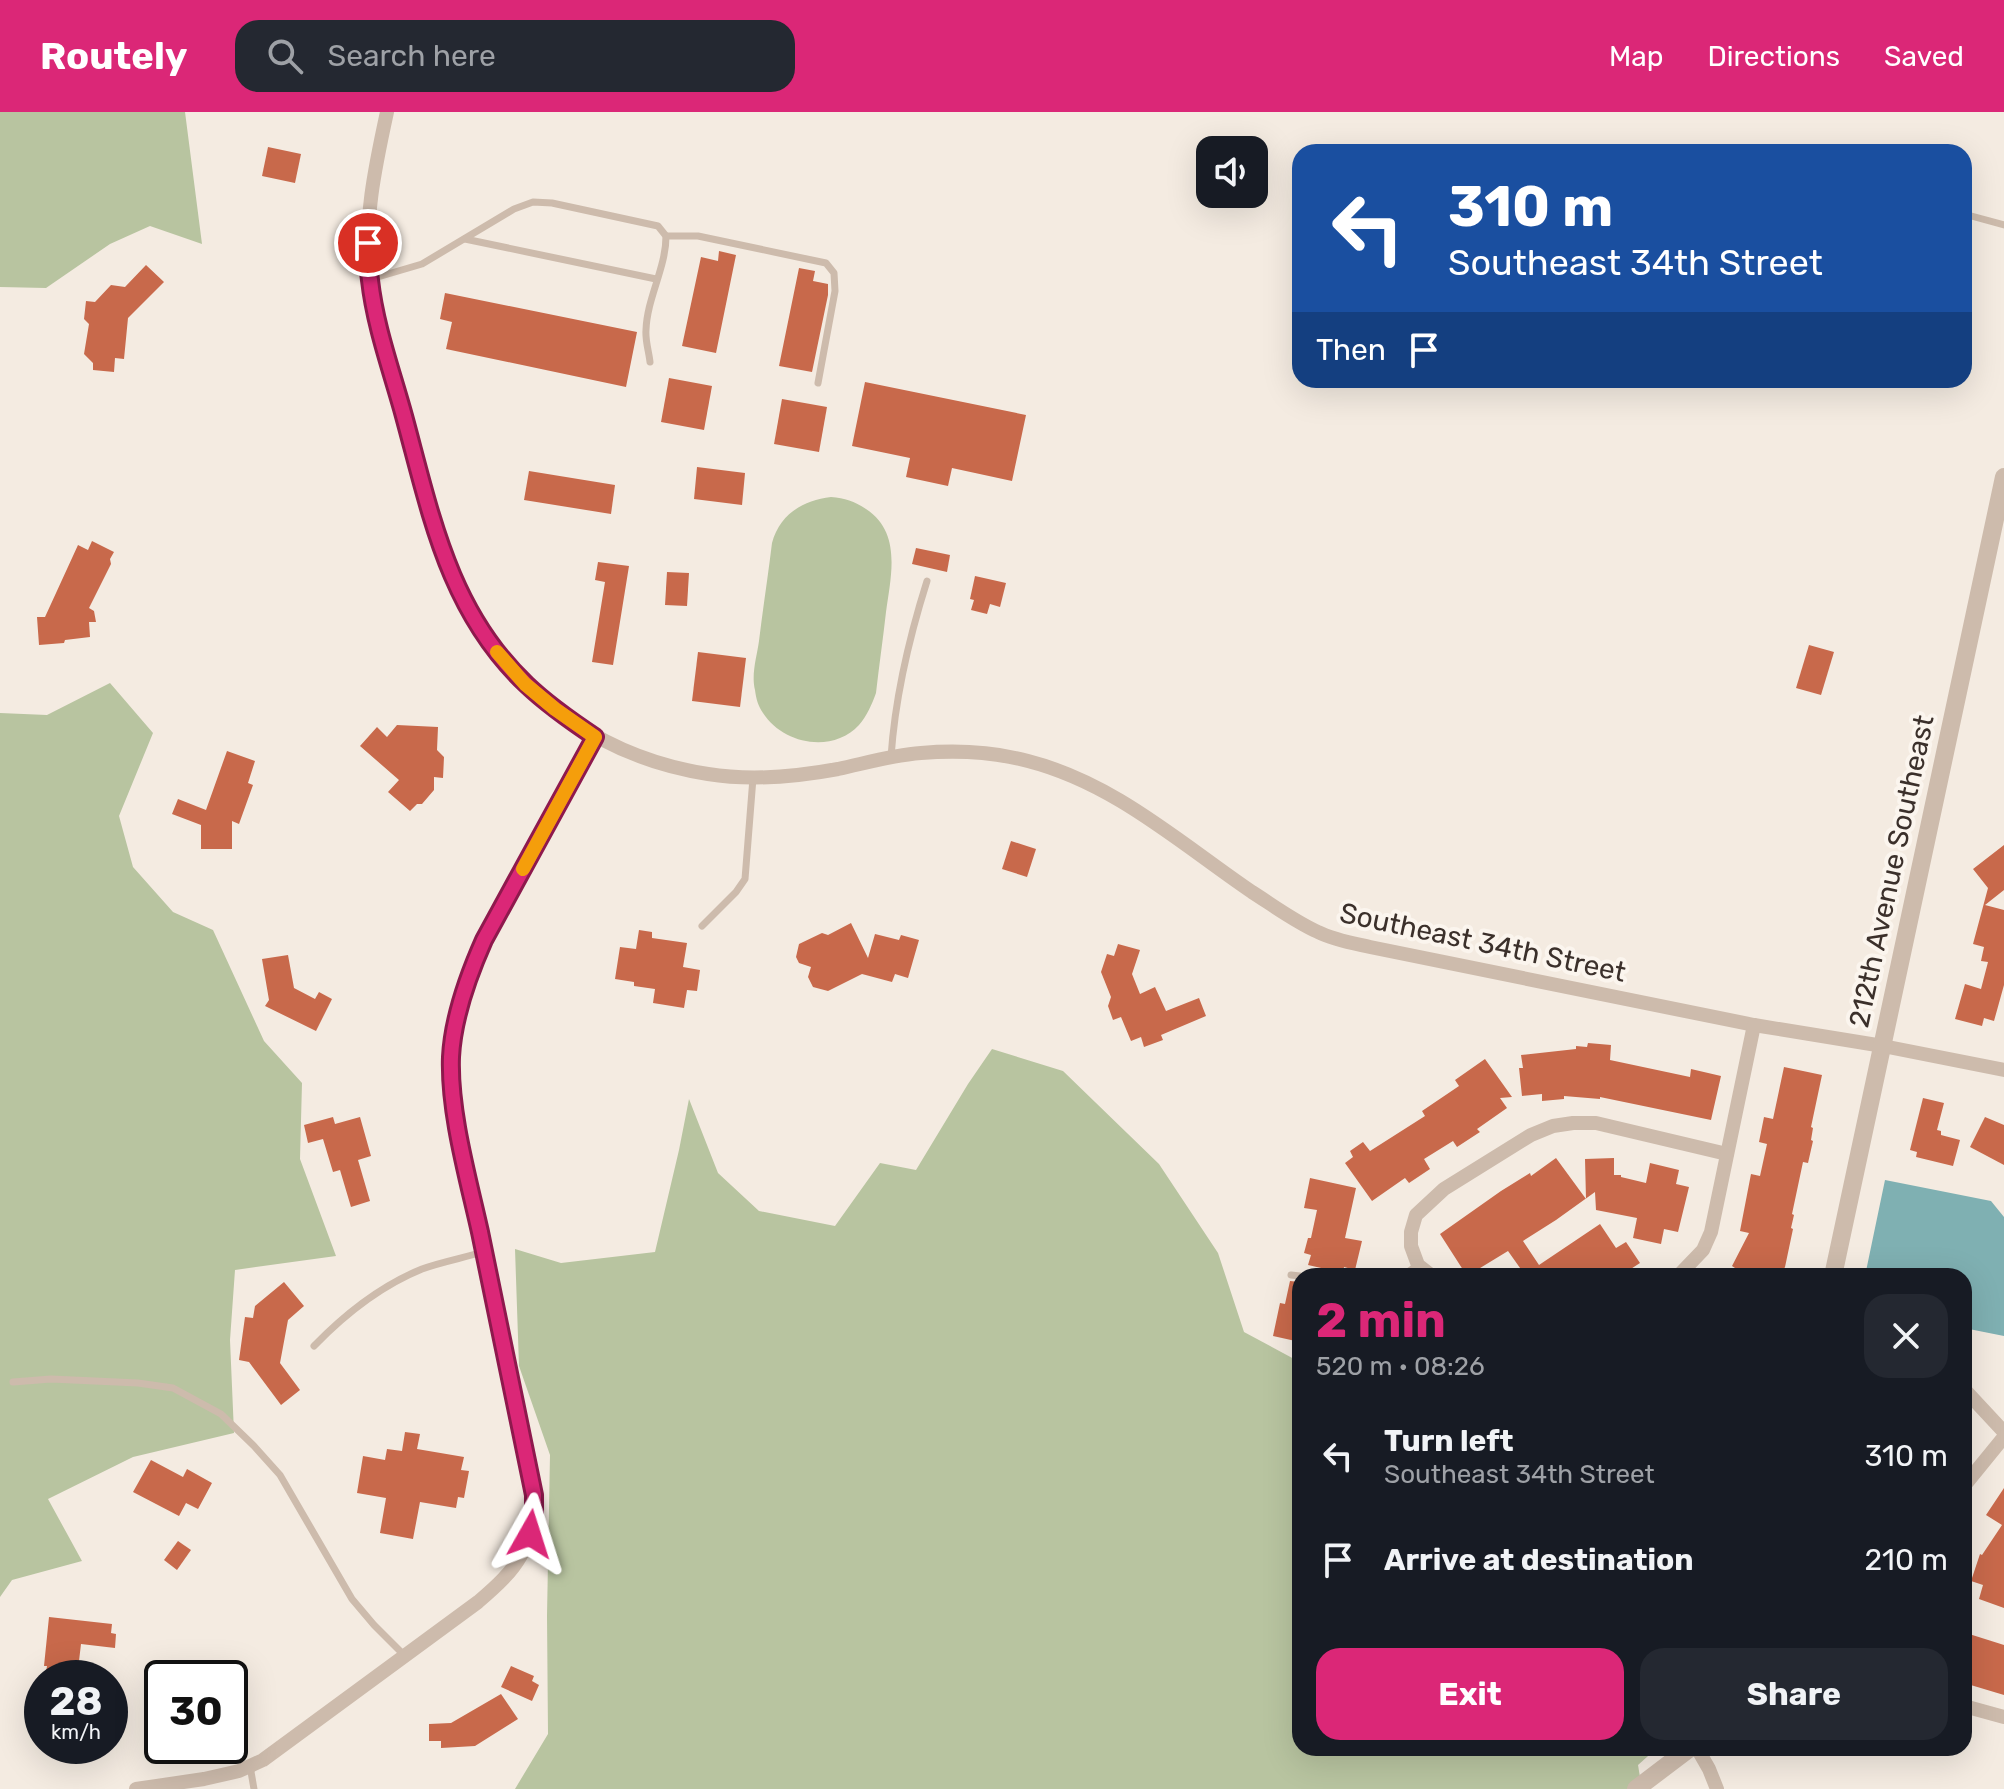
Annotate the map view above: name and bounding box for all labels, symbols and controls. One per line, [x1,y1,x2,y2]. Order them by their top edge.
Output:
search box [235,20,795,92]
text: Routely [40,33,187,79]
icon: search [263,34,307,78]
text: Search here [327,38,496,74]
text: Map [1609,40,1663,73]
text: Directions [1707,40,1840,73]
text: Saved [1884,40,1964,73]
map controls [1196,136,1268,208]
button: sound [1196,136,1268,208]
text: 310 m [1448,174,1613,240]
icon: left [1316,176,1420,280]
pin [334,209,402,277]
icon: arrive [346,221,390,265]
text: Southeast 34th Street [1448,241,1823,284]
icon: arrive [1402,328,1446,372]
text: Then [1316,332,1386,368]
street label: 212th Avenue Southeast [1842,712,1941,1030]
street label: Southeast 34th Street [1337,896,1629,989]
text: 2 min [1316,1292,1446,1349]
button: close [1864,1294,1948,1378]
text: 520 m · 08:26 [1316,1351,1485,1382]
text: Turn left [1384,1423,1514,1459]
icon: left [1316,1434,1360,1478]
text: 310 m [1865,1438,1948,1474]
text: Southeast 34th Street [1384,1459,1655,1490]
position arrow [488,1492,572,1576]
icon: arrive [1316,1538,1360,1582]
text: Arrive at destination [1384,1542,1694,1578]
text: 210 m [1864,1542,1948,1578]
button: Exit [1316,1648,1624,1740]
button: Share [1640,1648,1948,1740]
speed limit sign: 30 [144,1660,248,1764]
text: 28 [49,1678,103,1725]
text: km/h [51,1720,101,1744]

